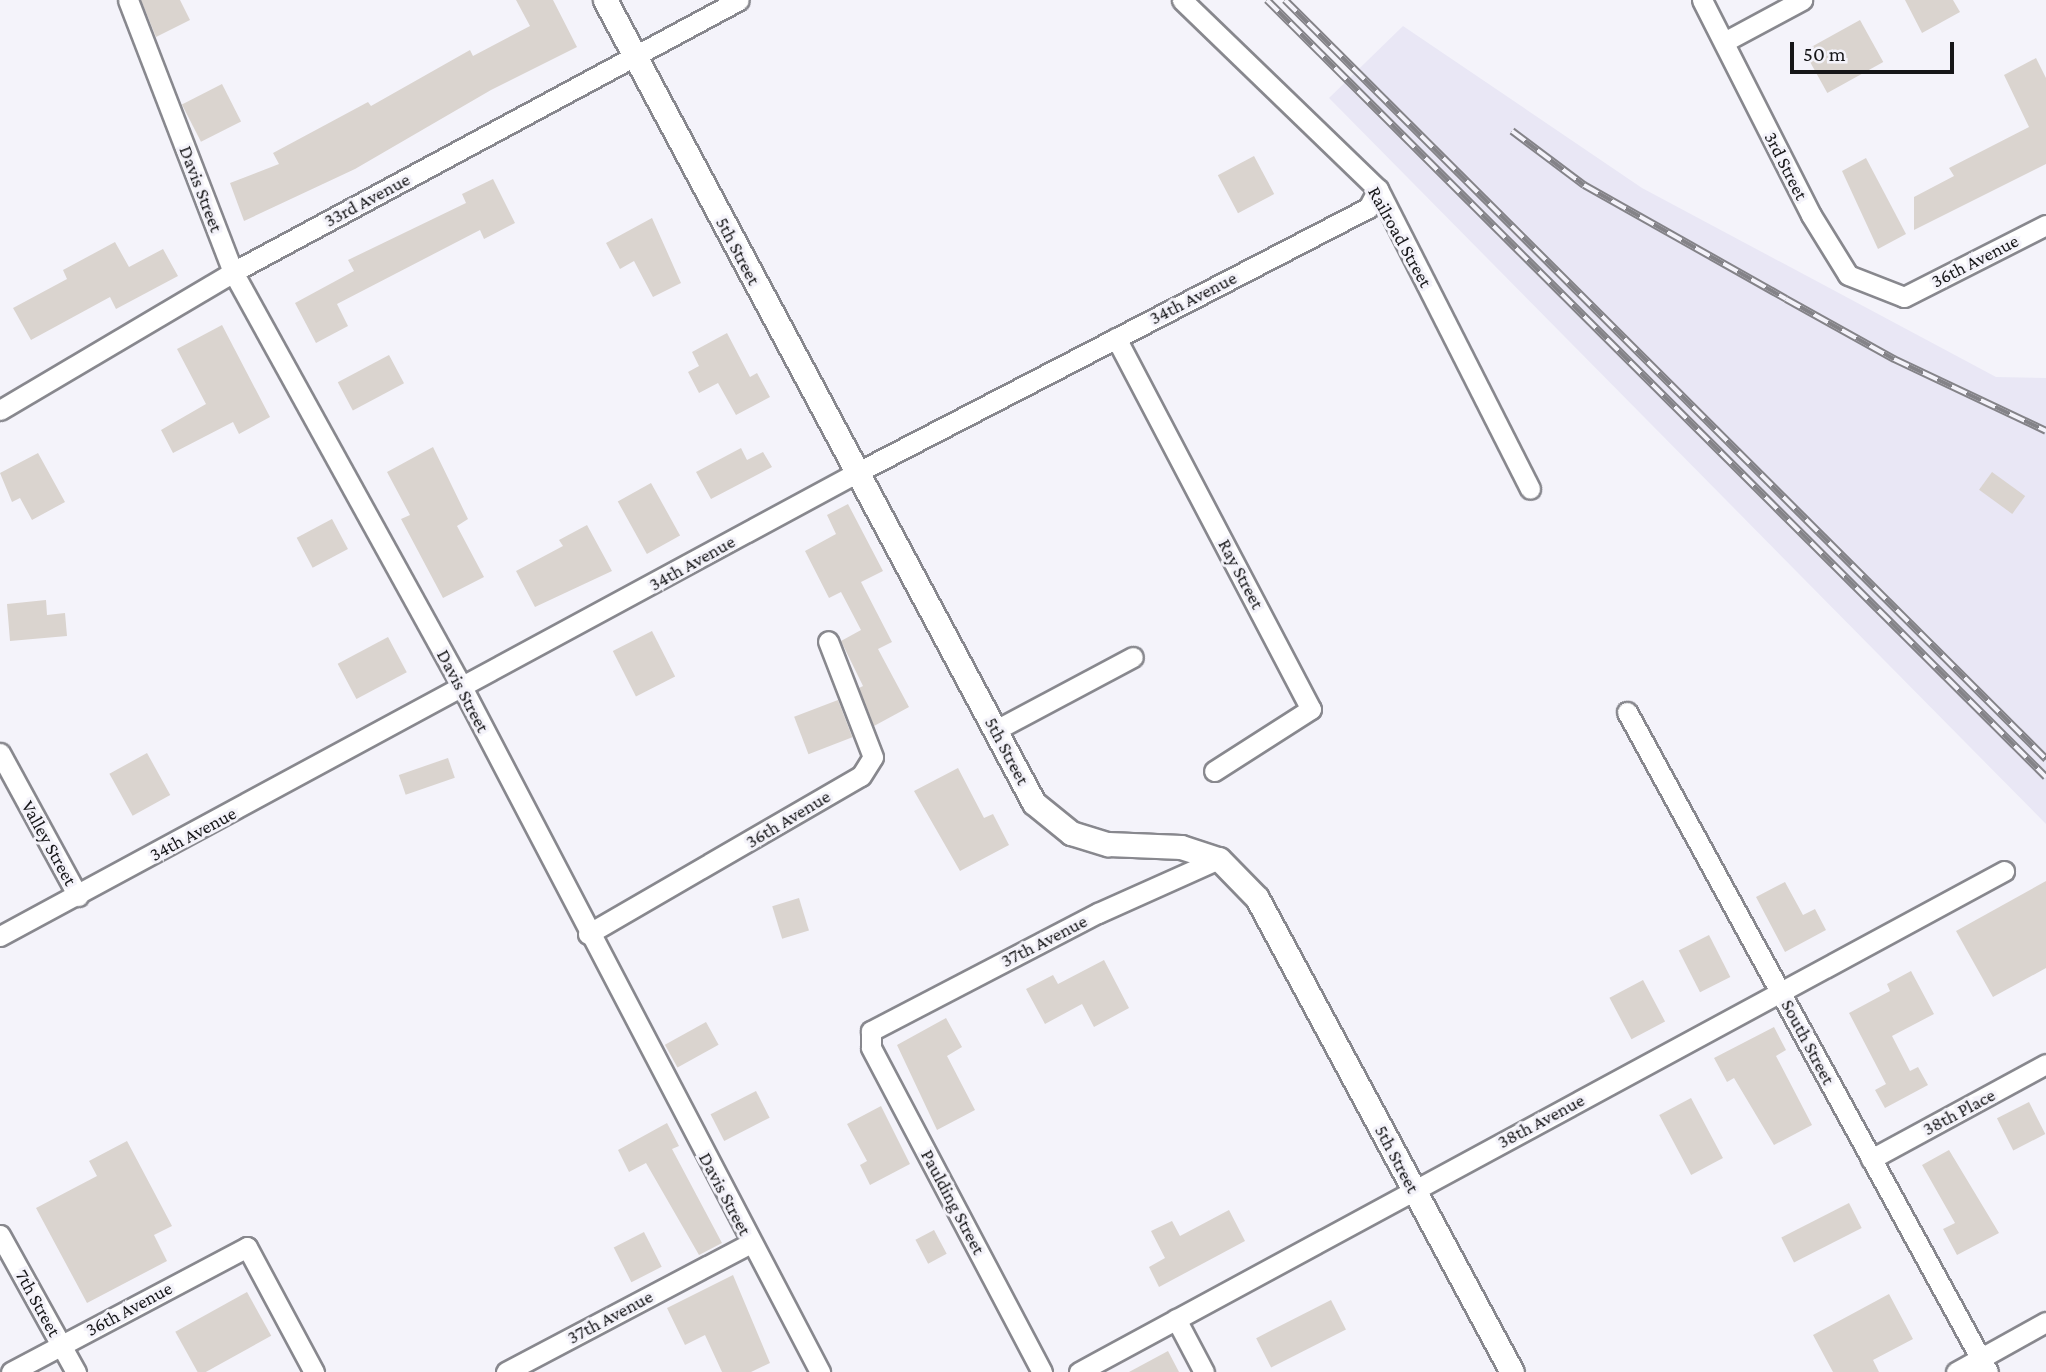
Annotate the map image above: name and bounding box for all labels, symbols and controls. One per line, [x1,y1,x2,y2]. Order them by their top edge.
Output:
scale bar [1794,28,1958,72]
text: 50 m [1803,42,1846,66]
street label: 3rd Street [1759,128,1813,204]
street label: Davis Street [174,143,228,235]
street label: 33rd Avenue [320,168,414,232]
street label: Railroad Street [1363,183,1437,291]
street label: 5th Street [711,213,765,289]
street label: 36th Avenue [1928,229,2022,293]
street label: 34th Avenue [1146,266,1240,330]
street label: 34th Avenue [645,530,739,596]
street label: Ray Street [1213,535,1269,613]
street label: Davis Street [432,646,494,736]
street label: 5th Street [980,713,1034,789]
street label: 36th Avenue [742,785,834,853]
street label: Valley Street [16,796,82,890]
street label: 34th Avenue [146,802,240,866]
street label: 37th Avenue [997,910,1091,972]
street label: South Street [1776,996,1840,1088]
street label: 38th Place [1919,1083,1999,1141]
street label: 38th Avenue [1494,1089,1588,1153]
street label: 5th Street [1370,1121,1424,1197]
street label: Paulding Street [916,1146,990,1258]
street label: Davis Street [694,1149,756,1239]
street label: 7th Street [10,1265,66,1341]
street label: 36th Avenue [82,1277,176,1341]
street label: 37th Avenue [563,1285,657,1349]

